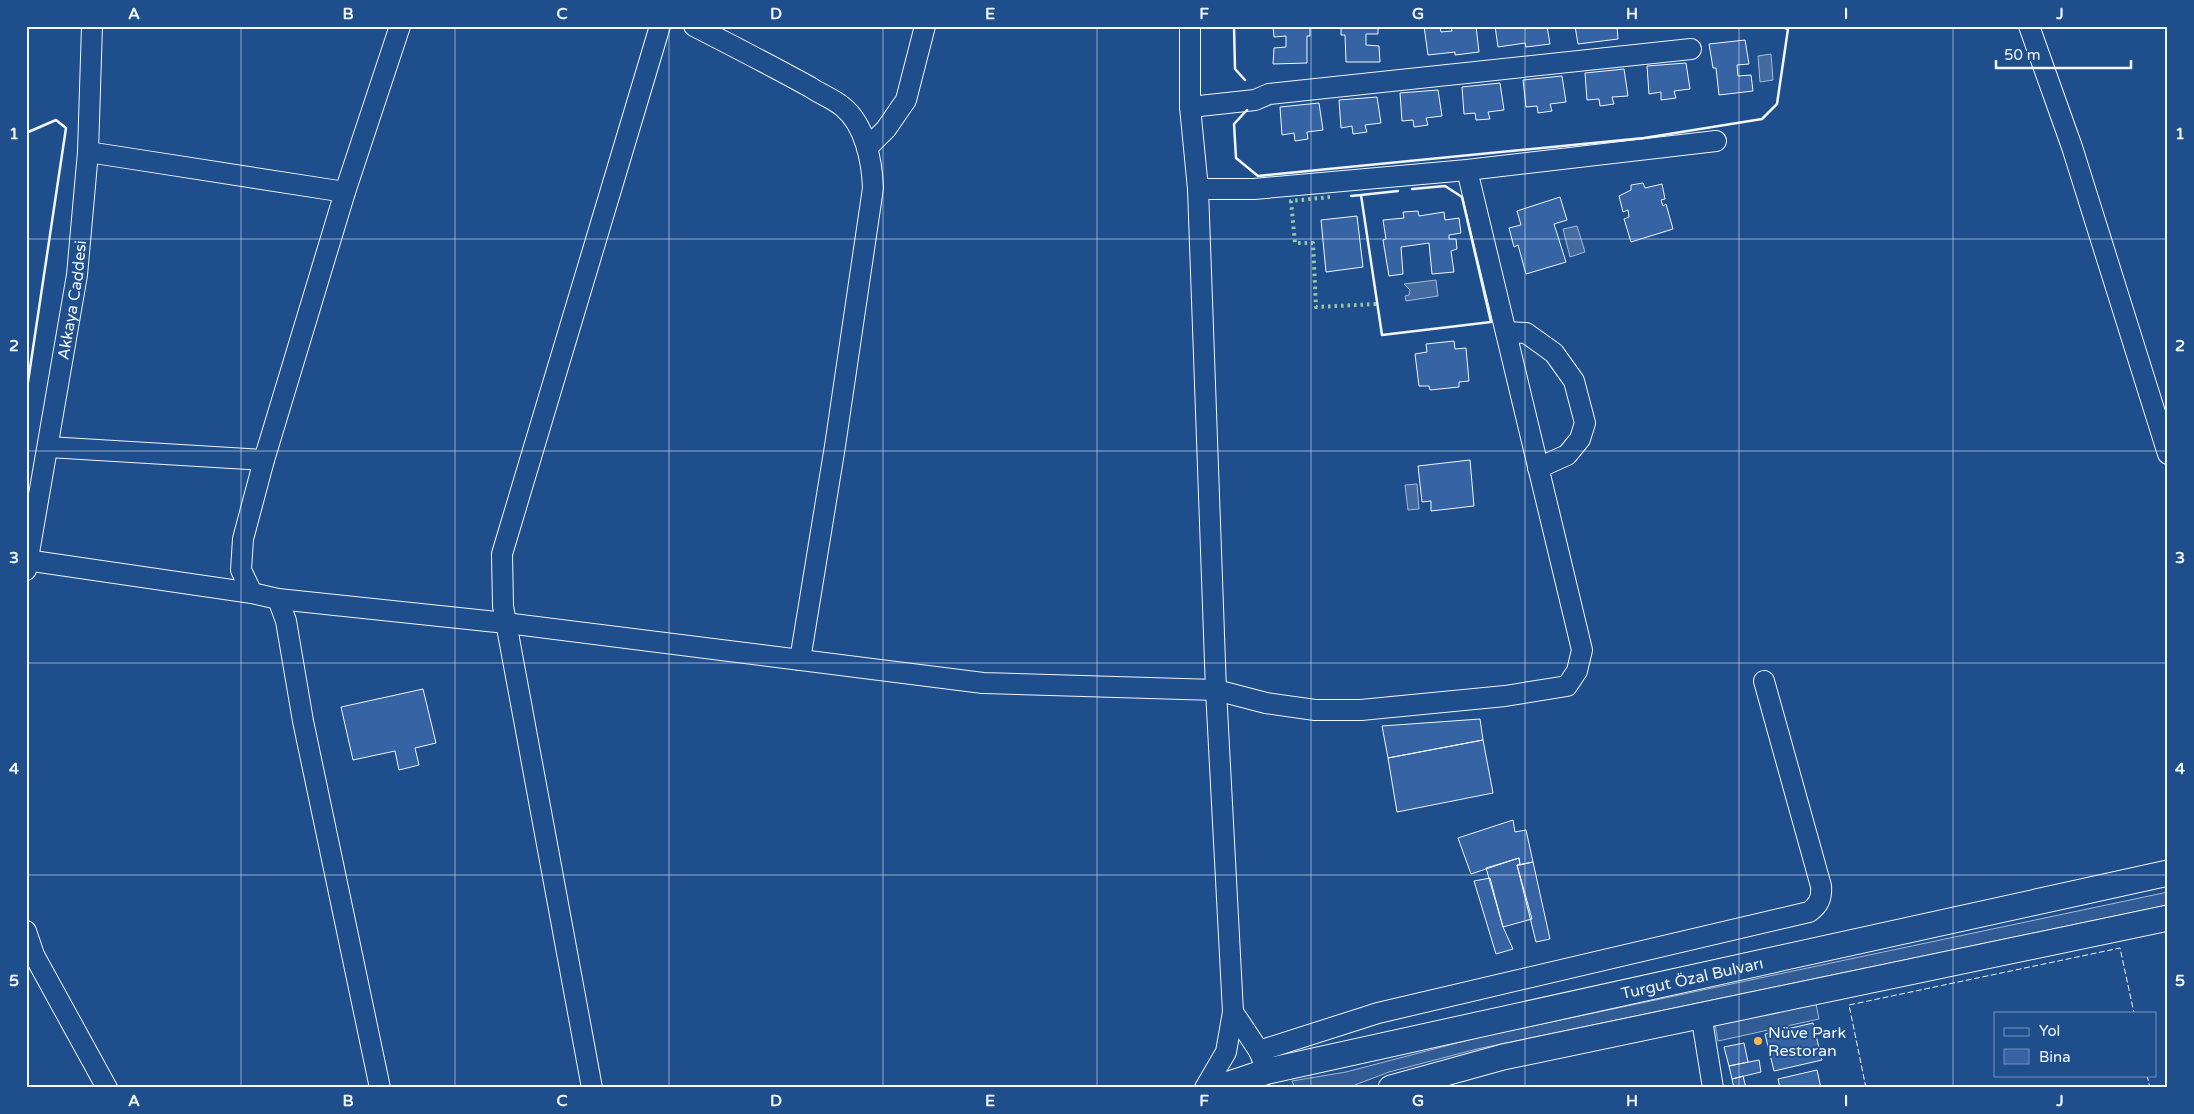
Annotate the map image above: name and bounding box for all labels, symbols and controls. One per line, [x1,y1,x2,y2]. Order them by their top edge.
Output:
text: A [128,4,140,24]
text: B [342,4,354,24]
text: C [556,4,568,24]
text: D [770,4,782,24]
text: E [985,4,995,24]
text: F [1199,4,1209,24]
text: G [1412,4,1424,24]
text: H [1626,4,1638,24]
text: I [1844,4,1848,24]
text: J [2055,4,2064,24]
scale bar [1996,38,2132,70]
text: 50 m [2004,46,2041,64]
text: 1 [9,124,19,144]
text: 1 [2175,124,2185,144]
street label: Akkaya Caddesi [54,239,91,361]
text: 2 [9,336,19,356]
text: 2 [2175,336,2185,356]
text: 3 [9,548,19,568]
text: 3 [2175,548,2185,568]
text: 4 [9,759,19,779]
text: 4 [2175,759,2185,779]
street label: Turgut Özal Bulvarı [1619,953,1765,1004]
text: 5 [9,971,19,991]
text: 5 [2175,971,2185,991]
legend [1994,1012,2156,1076]
text: Yol [2039,1022,2060,1040]
place label: Nüve Park Restoran [1768,1023,1846,1061]
marker: Nüve Park Restoran [1752,1035,1764,1047]
text: Bina [2039,1048,2071,1066]
text: A [128,1091,140,1111]
text: B [342,1091,354,1111]
text: C [556,1091,568,1111]
text: D [770,1091,782,1111]
text: E [985,1091,995,1111]
text: F [1199,1091,1209,1111]
text: G [1412,1091,1424,1111]
text: H [1626,1091,1638,1111]
text: I [1844,1091,1848,1111]
text: J [2055,1091,2064,1111]

